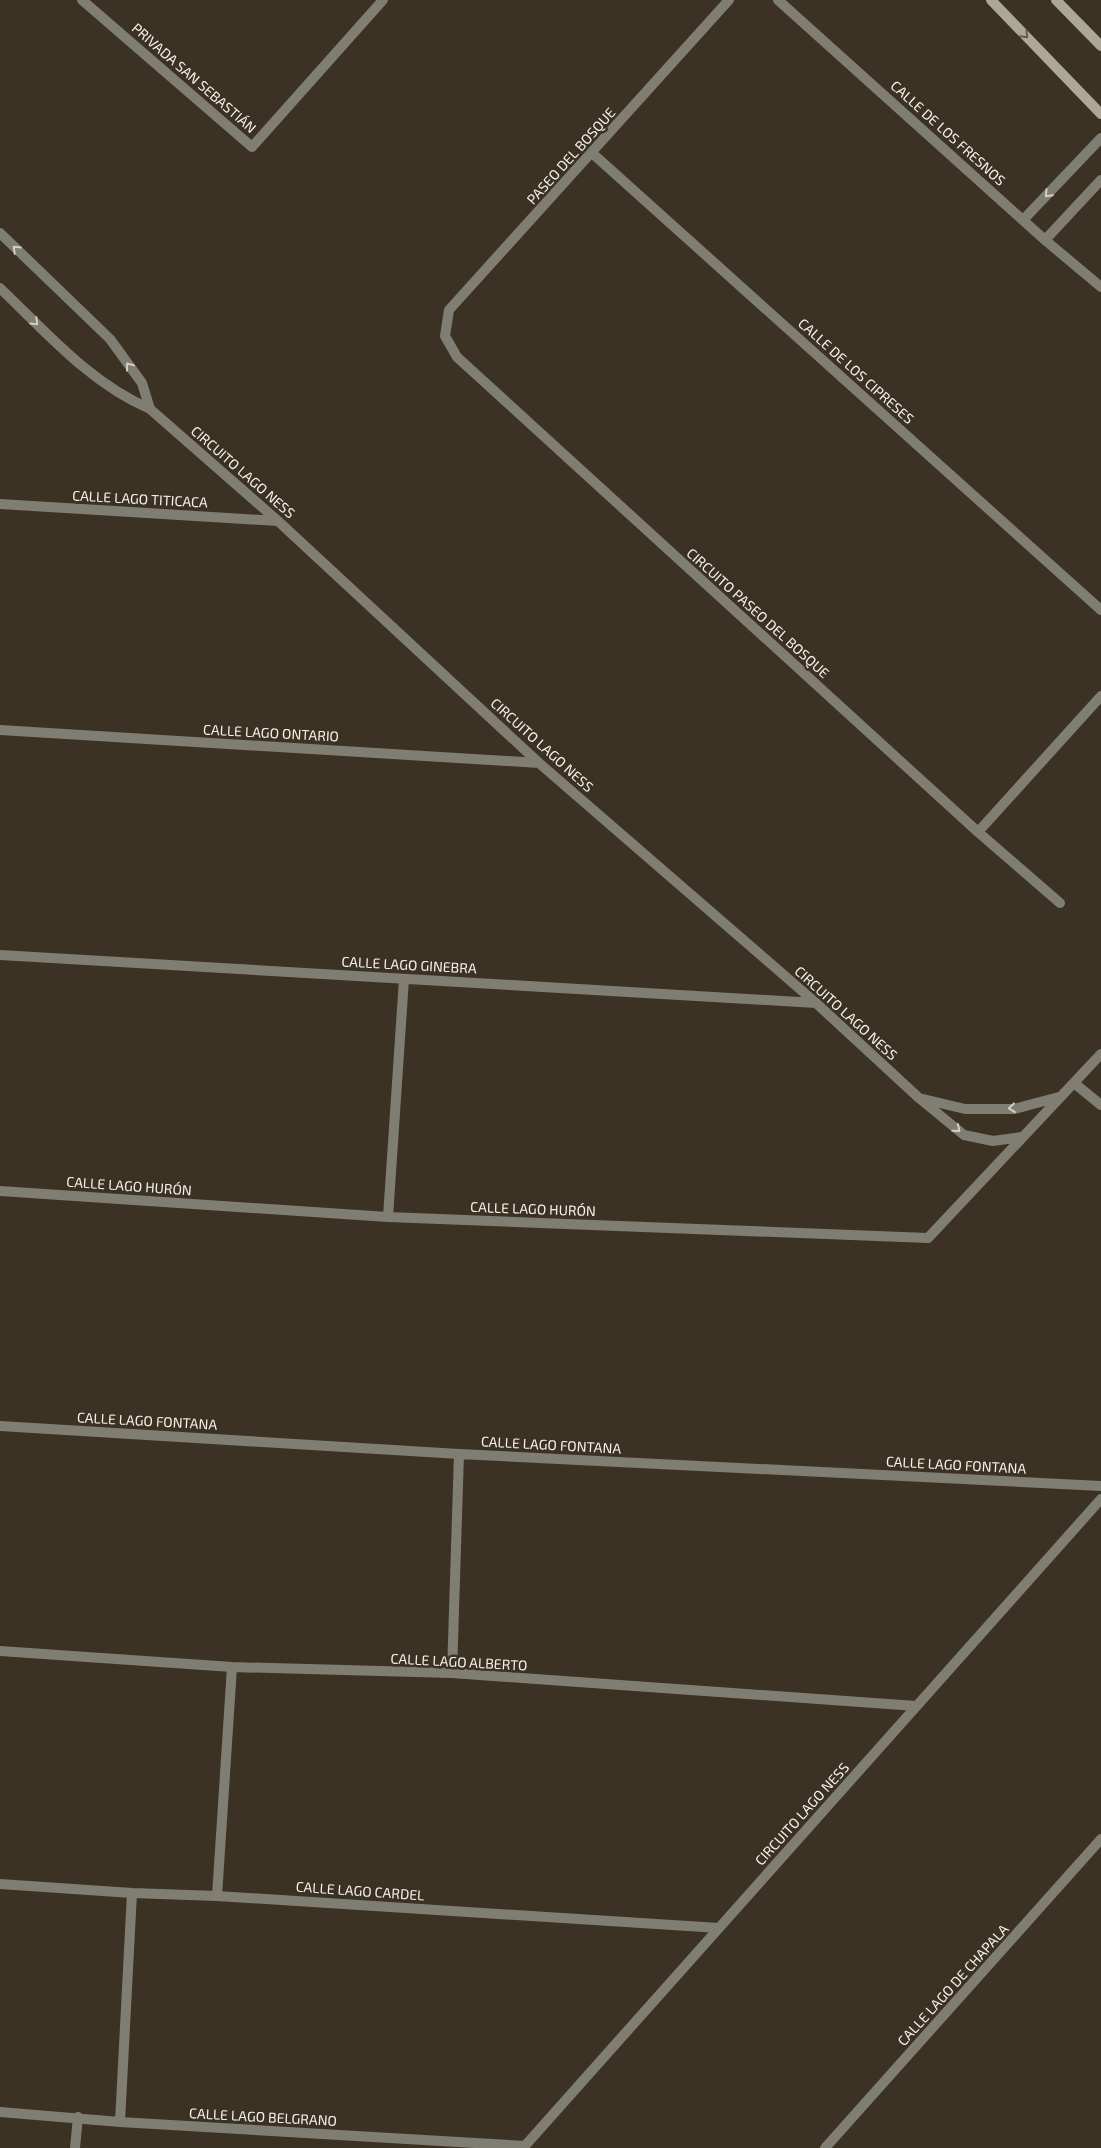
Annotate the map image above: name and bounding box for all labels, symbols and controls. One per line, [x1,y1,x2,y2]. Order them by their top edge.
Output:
street label: PRIVADA SAN SEBASTIÁN [129,19,260,136]
one-way arrow [1019,29,1028,38]
street label: CALLE DE LOS FRESNOS [887,77,1009,189]
street label: PASEO DEL BOSQUE [523,104,619,207]
one-way arrow [1045,188,1054,197]
one-way arrow [13,246,22,255]
street label: CALLE DE LOS CIPRESES [795,314,918,427]
one-way arrow [30,316,39,325]
one-way arrow [127,363,135,372]
street label: CIRCUITO LAGO NESS [188,422,299,522]
street label: CALLE LAGO TITICACA [72,486,209,511]
street label: CIRCUITO PASEO DEL BOSQUE [684,544,833,681]
street label: CIRCUITO LAGO NESS [488,694,597,795]
street label: CALLE LAGO ONTARIO [203,720,339,745]
street label: CALLE LAGO GINEBRA [341,952,477,977]
street label: CIRCUITO LAGO NESS [792,962,901,1063]
one-way arrow [1008,1102,1016,1113]
one-way arrow [951,1123,960,1132]
street label: CALLE LAGO HURÓN [66,1173,192,1198]
street label: CALLE LAGO HURÓN [470,1198,596,1219]
street label: CALLE LAGO FONTANA [76,1408,218,1433]
street label: CALLE LAGO FONTANA [480,1432,622,1457]
street label: CALLE LAGO FONTANA [885,1452,1027,1477]
street label: CALLE LAGO ALBERTO [390,1649,528,1674]
street label: CIRCUITO LAGO NESS [751,1759,852,1868]
street label: CALLE LAGO CARDEL [295,1878,425,1903]
street label: CALLE LAGO DE CHAPALA [894,1920,1012,2049]
street label: CALLE LAGO BELGRANO [189,2104,337,2129]

